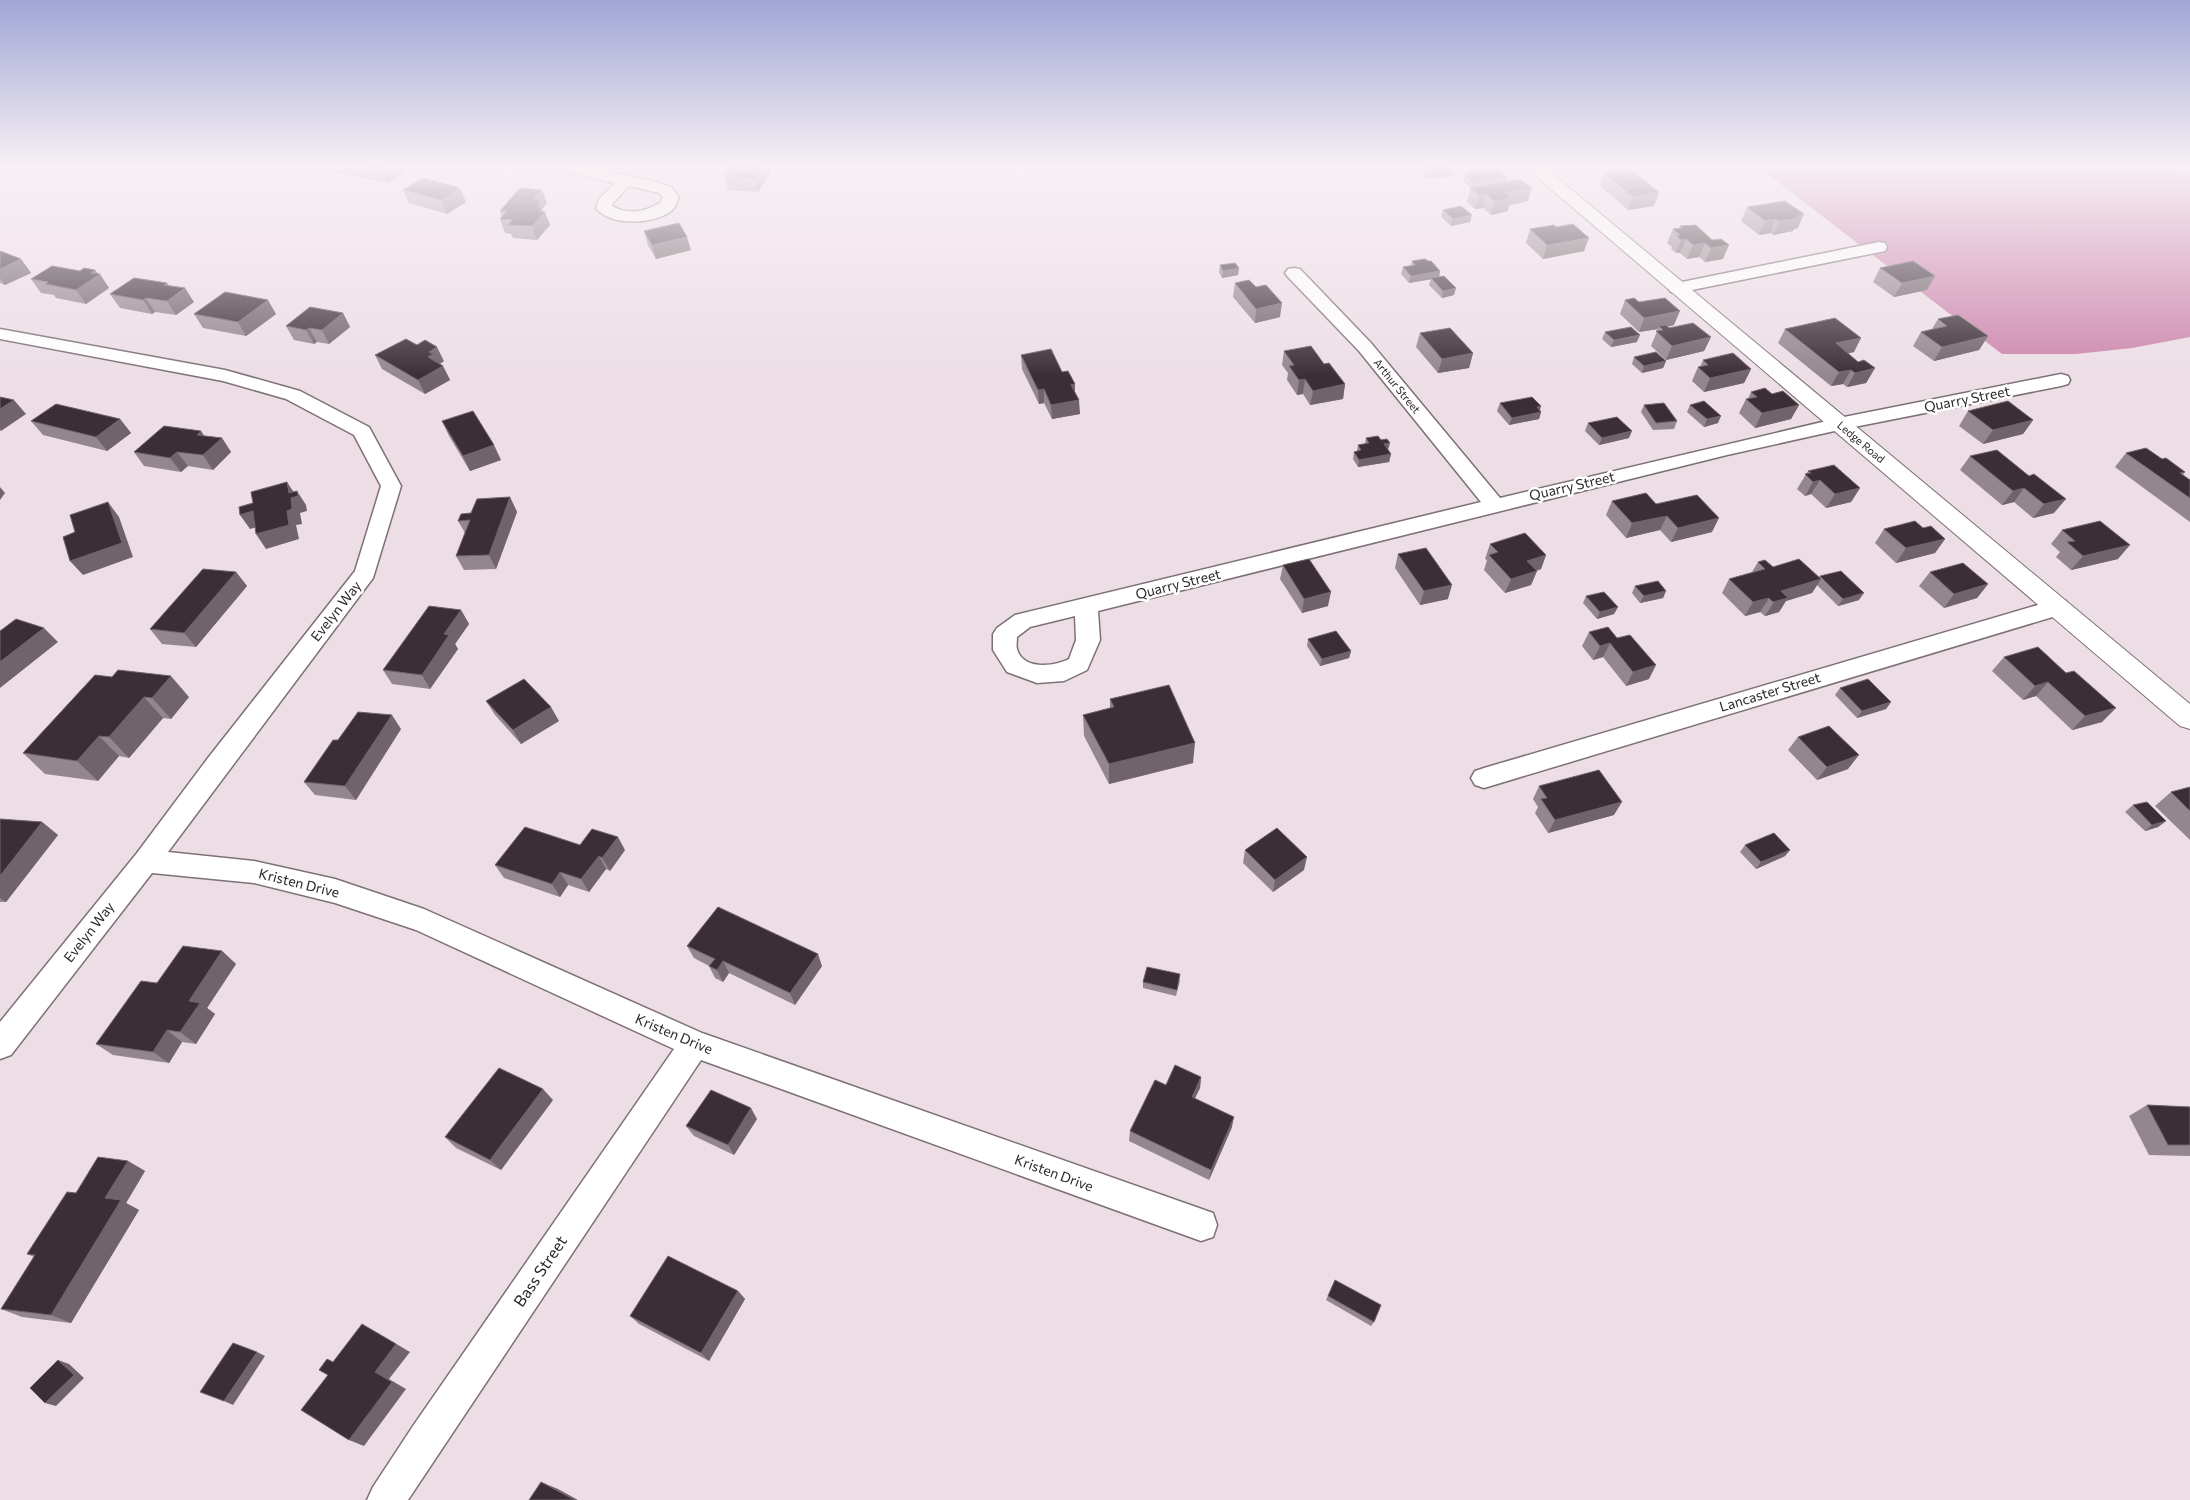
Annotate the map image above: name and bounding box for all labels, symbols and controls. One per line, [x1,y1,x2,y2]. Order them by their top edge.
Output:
street label: Arthur Street [1371,356,1424,416]
street label: Quarry Street [1922,382,2012,415]
street label: Ledge Road [1835,418,1888,465]
street label: Quarry Street [1527,467,1617,504]
street label: Quarry Street [1133,565,1223,602]
street label: Evelyn Way [307,577,364,644]
street label: Lancaster Street [1717,668,1823,715]
street label: Kristen Drive [257,864,341,901]
street label: Evelyn Way [60,898,117,965]
street label: Kristen Drive [633,1010,715,1057]
street label: Kristen Drive [1013,1150,1096,1195]
street label: Bass Street [509,1231,570,1310]

